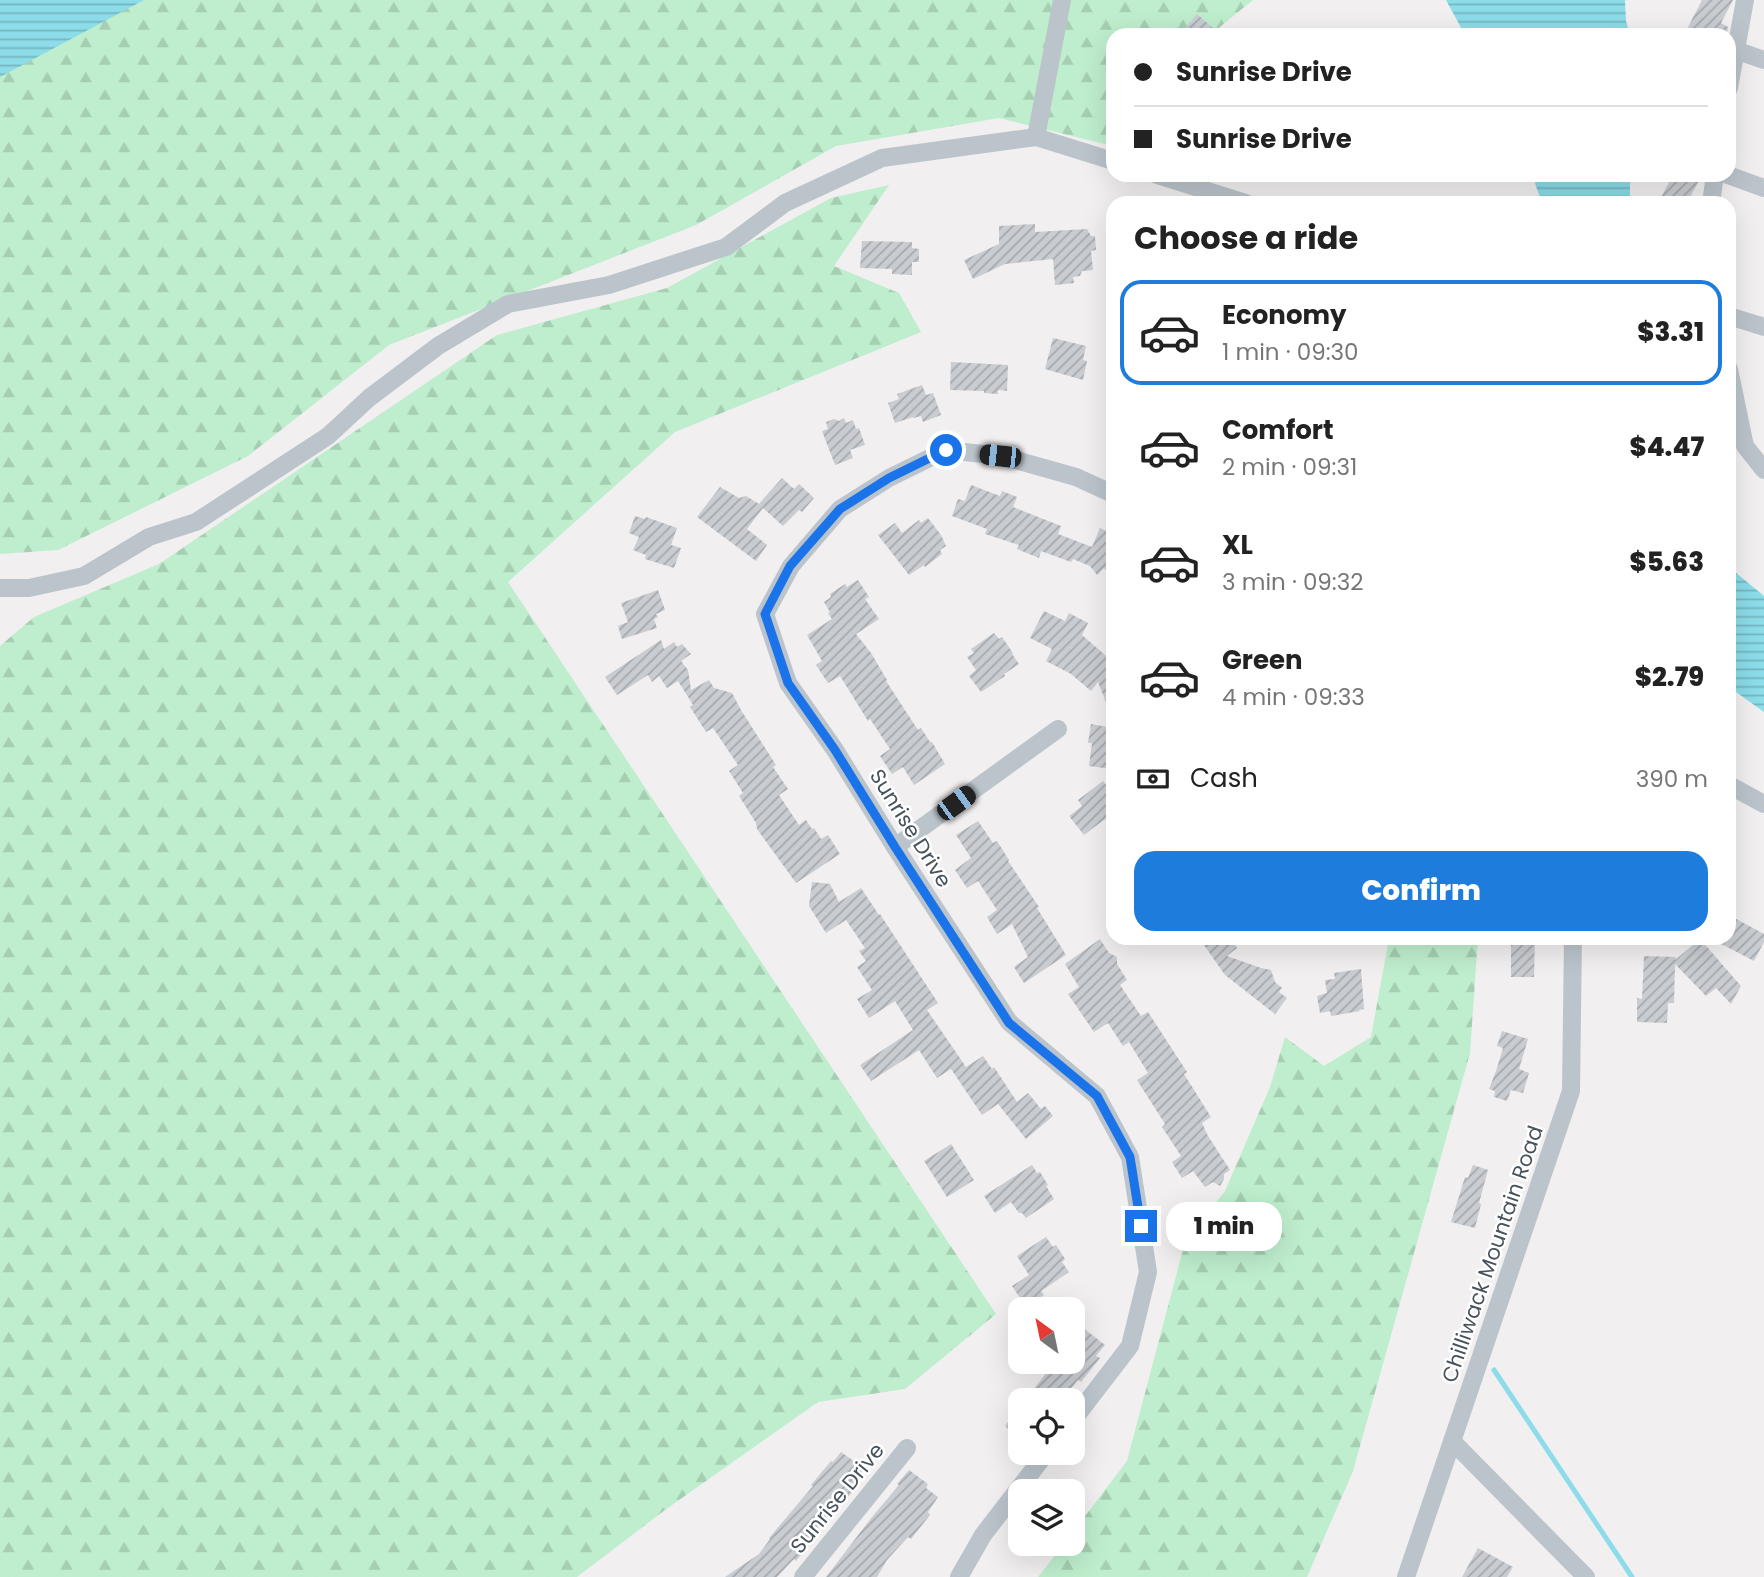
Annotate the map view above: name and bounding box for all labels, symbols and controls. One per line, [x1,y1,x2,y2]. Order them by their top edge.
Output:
text: Sunrise Drive [1176,54,1352,90]
text: Sunrise Drive [1176,121,1352,157]
text: Choose a ride [1134,215,1358,260]
text: Economy [1222,297,1346,333]
icon: car [1138,301,1201,364]
text: $3.31 [1637,314,1704,350]
text: 1 min · 09:30 [1222,336,1359,368]
text: Comfort [1222,412,1334,448]
icon: car [1138,416,1201,479]
text: $4.47 [1629,429,1704,465]
route start [930,434,962,466]
car [979,443,1022,469]
text: 2 min · 09:31 [1222,451,1357,483]
text: XL [1222,527,1253,563]
icon: car [1138,531,1201,594]
text: $5.63 [1630,544,1704,580]
text: 3 min · 09:32 [1222,566,1364,598]
text: Green [1222,642,1303,678]
icon: car [1138,646,1201,709]
text: $2.79 [1635,659,1704,695]
text: 4 min · 09:33 [1222,681,1365,713]
icon: cash [1134,760,1172,798]
text: Cash [1190,760,1258,796]
street label: Sunrise Drive [863,763,959,893]
text: 390 m [1636,763,1708,795]
car [933,782,980,824]
button: Confirm [1134,851,1708,931]
street label: Chilliwack Mountain Road [1434,1122,1550,1386]
callout: 1 min [1166,1202,1281,1250]
route end [1125,1210,1157,1242]
text: 1 min [1194,1210,1254,1242]
north arrow [1008,1297,1085,1374]
map controls [1008,1297,1085,1556]
button: locate [1008,1388,1085,1465]
street label: Sunrise Drive [783,1437,891,1559]
button: layers [1008,1479,1085,1556]

